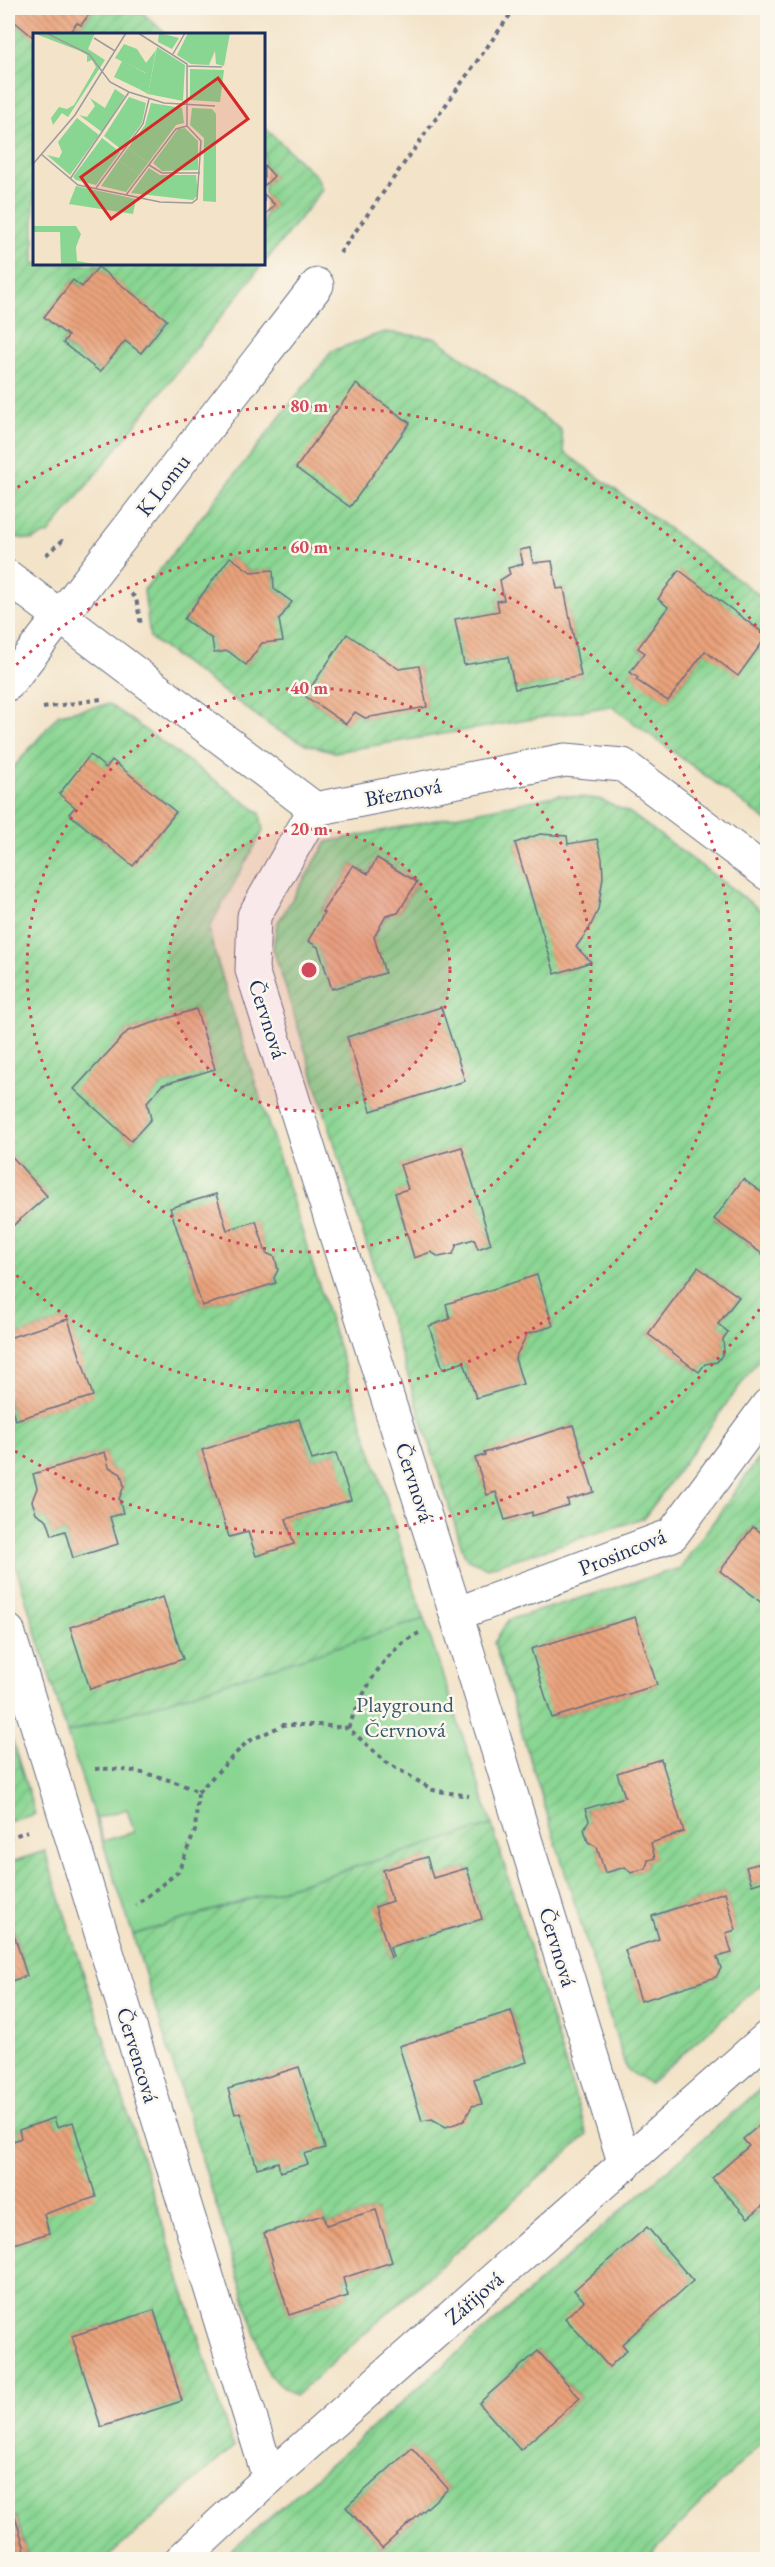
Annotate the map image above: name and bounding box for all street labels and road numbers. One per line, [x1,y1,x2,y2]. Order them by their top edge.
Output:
street label: K Lomu [129,447,197,522]
street label: Březnová [362,770,444,814]
street label: Červnová [242,976,294,1062]
street label: Červnová [389,1439,441,1525]
street label: Prosincová [574,1521,670,1583]
street label: Červnová [532,1904,584,1990]
street label: Červencová [110,2004,166,2106]
street label: Zářijová [439,2264,509,2331]

